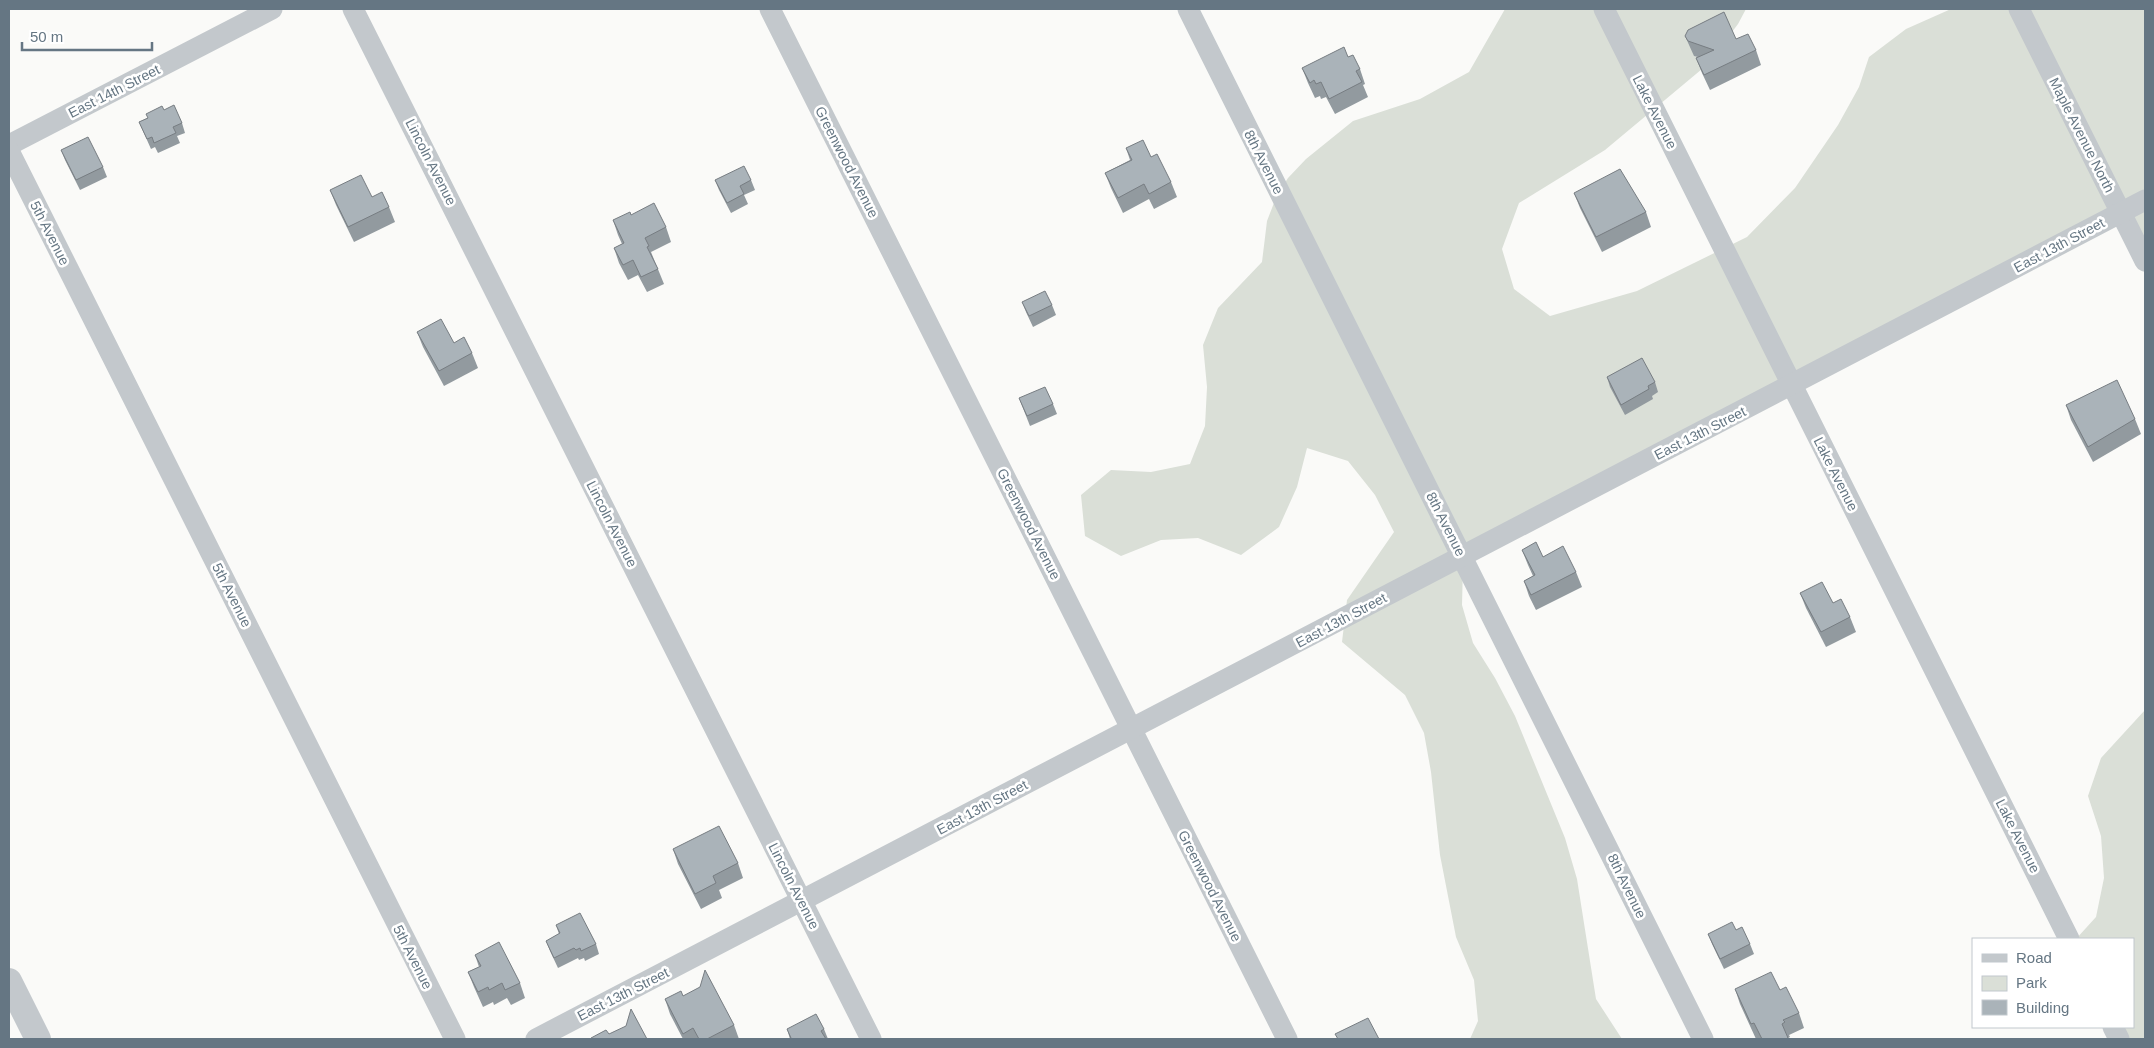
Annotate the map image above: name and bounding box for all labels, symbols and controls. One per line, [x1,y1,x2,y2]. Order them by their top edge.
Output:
scale bar [22,20,152,52]
text: 50 m [30,28,63,45]
street label: East 14th Street [66,61,162,121]
street label: Lake Avenue [1630,72,1681,152]
street label: Maple Avenue North [2046,75,2118,195]
street label: Greenwood Avenue [812,104,882,220]
street label: Lincoln Avenue [402,116,460,208]
street label: 8th Avenue [1241,127,1287,197]
street label: 5th Avenue [27,198,73,268]
street label: East 13th Street [2011,214,2107,276]
street label: East 13th Street [1652,403,1748,463]
street label: Lake Avenue [1811,434,1862,514]
street label: Greenwood Avenue [994,466,1064,582]
street label: Lincoln Avenue [583,478,641,570]
street label: 8th Avenue [1423,489,1469,559]
street label: 5th Avenue [209,560,255,630]
street label: East 13th Street [1293,589,1389,651]
street label: East 13th Street [934,776,1030,838]
street label: Lake Avenue [1993,796,2044,876]
street label: Greenwood Avenue [1175,828,1245,944]
street label: Lincoln Avenue [765,840,823,932]
street label: 8th Avenue [1605,851,1650,921]
street label: 5th Avenue [390,922,436,992]
legend [1972,938,2134,1028]
text: Road [2016,949,2052,966]
street label: East 13th Street [575,964,671,1024]
text: Park [2016,974,2047,991]
text: Building [2016,999,2069,1016]

